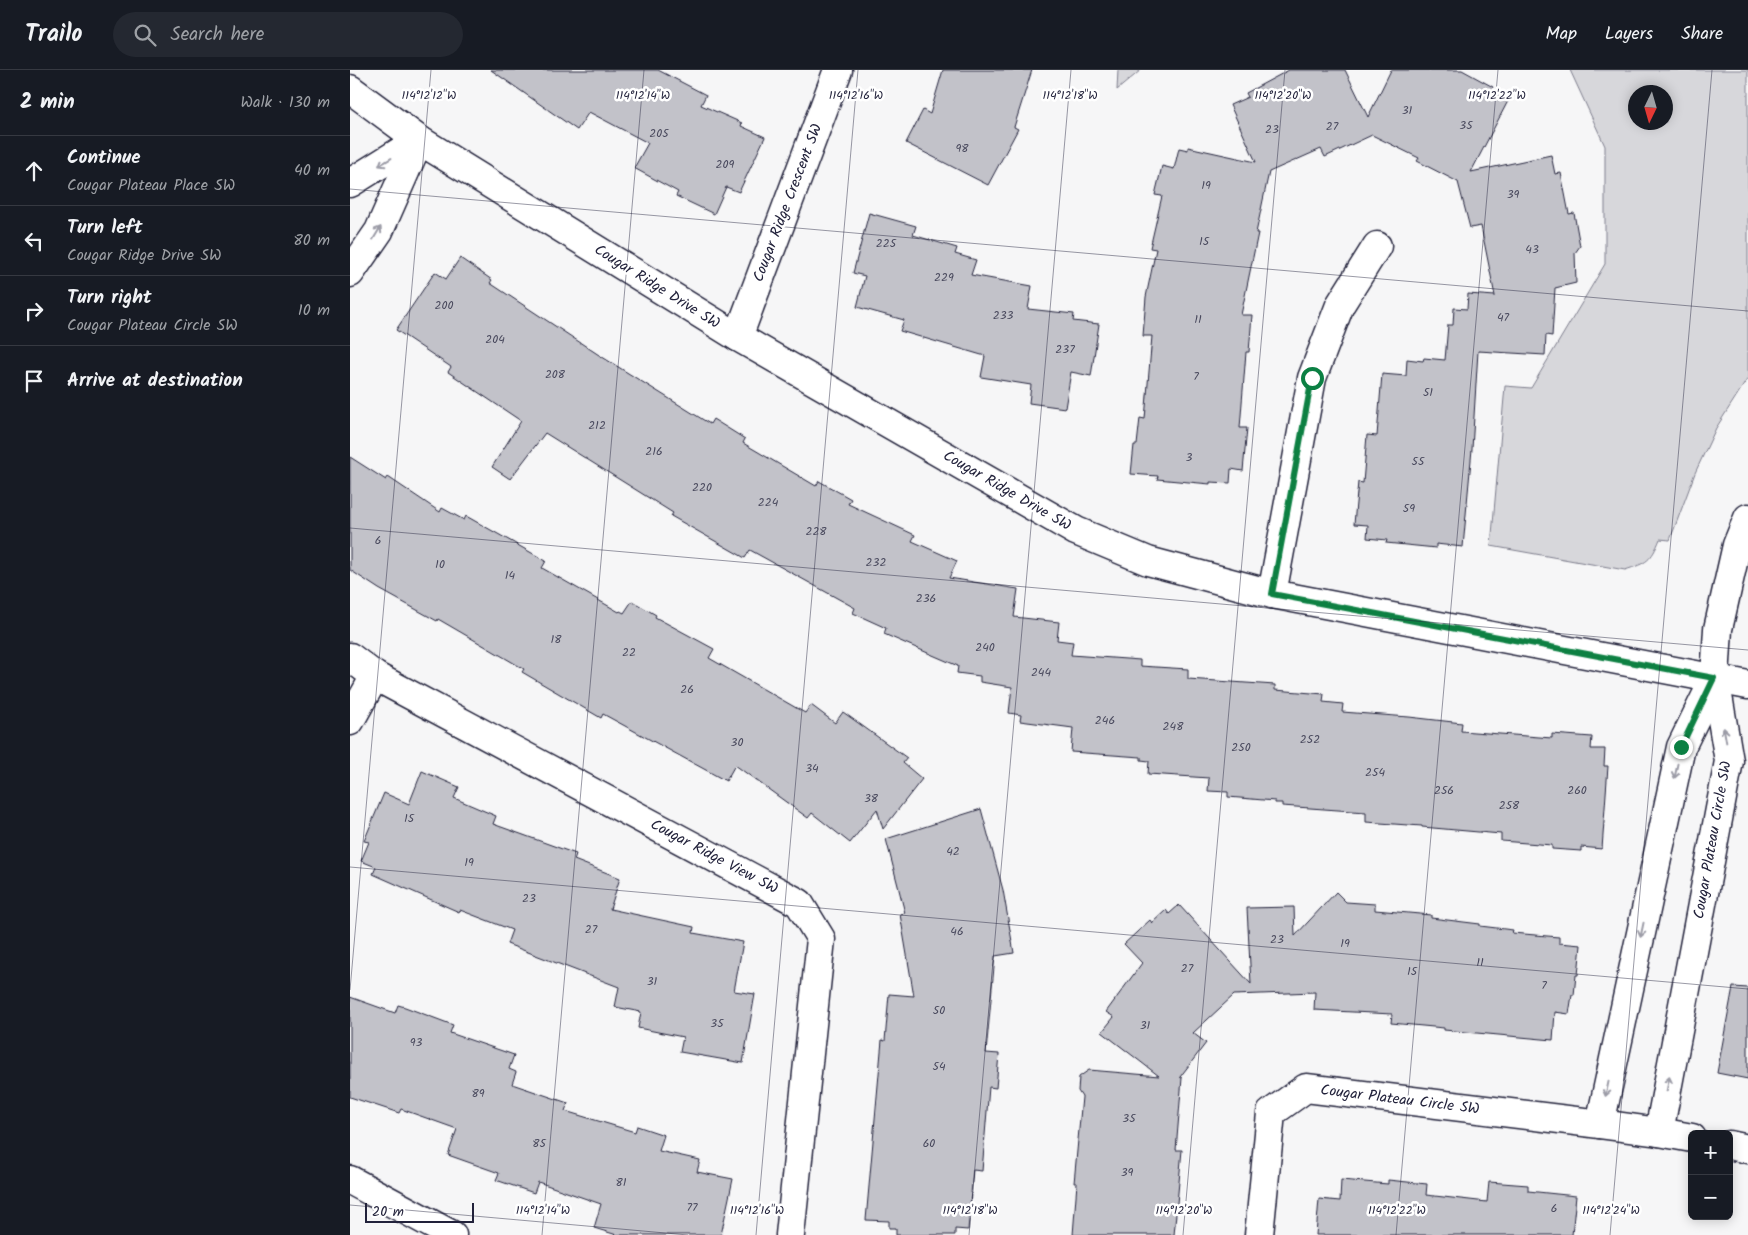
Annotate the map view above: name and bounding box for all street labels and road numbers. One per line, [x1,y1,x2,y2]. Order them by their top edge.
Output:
street label: Cougar Ridge Crescent SW [747,120,829,286]
street label: Cougar Ridge Drive SW [589,238,725,336]
street label: Cougar Ridge Drive SW [938,444,1076,538]
street label: Cougar Plateau Circle SW [1687,759,1739,921]
street label: Cougar Ridge View SW [646,813,783,901]
street label: Cougar Plateau Circle SW [1319,1078,1481,1122]

